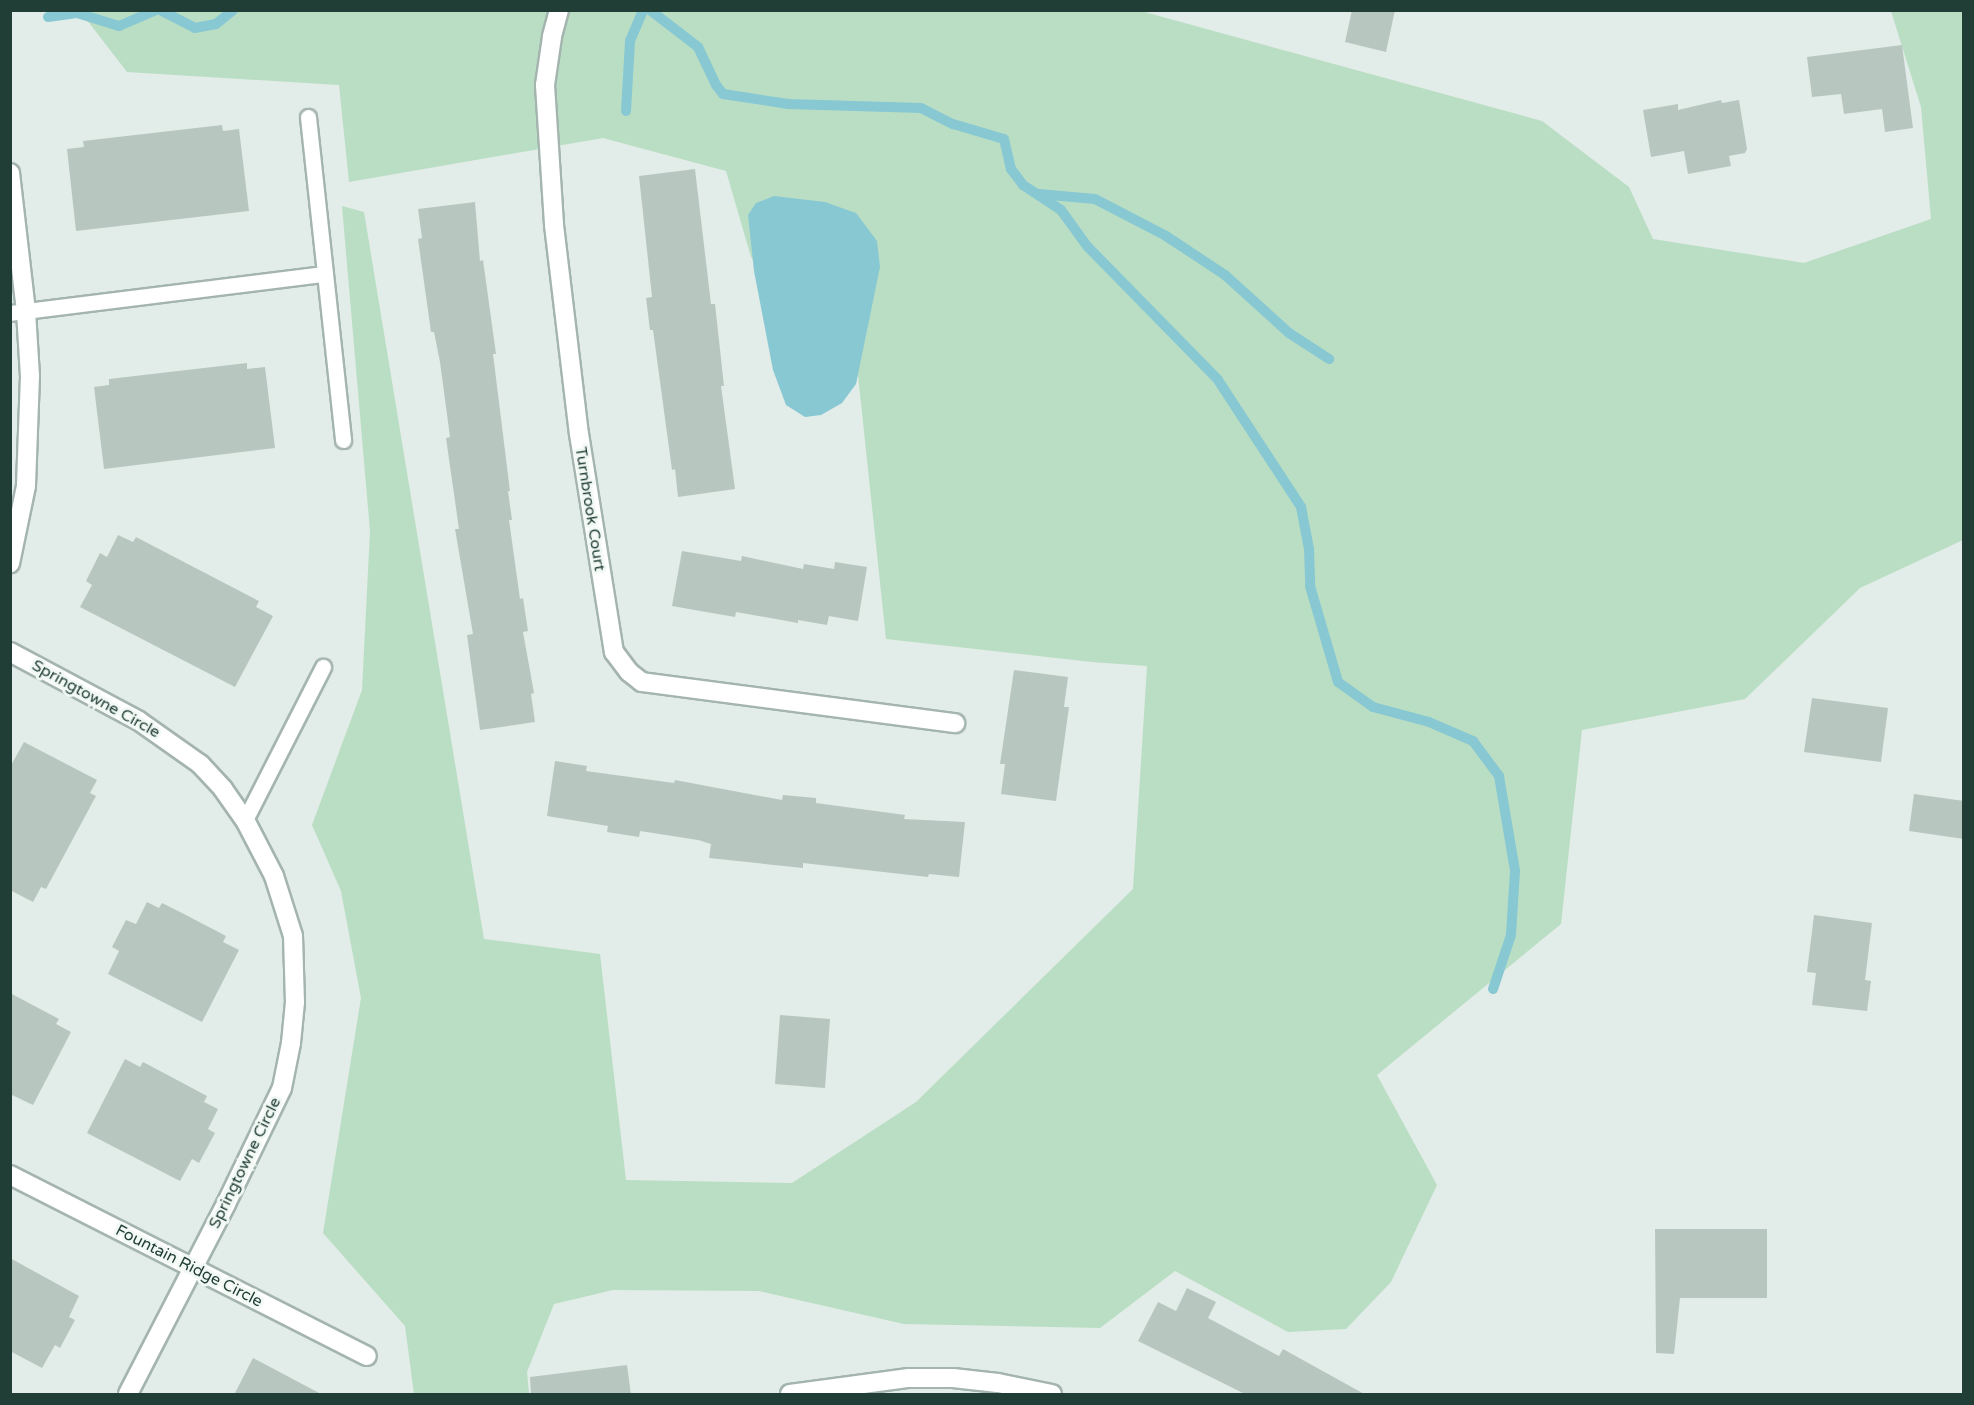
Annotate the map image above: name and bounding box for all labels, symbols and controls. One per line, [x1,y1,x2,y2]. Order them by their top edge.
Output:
street label: Turnbrook Court [571,446,609,572]
street label: Springtowne Circle [29,656,163,742]
street label: Springtowne Circle [205,1094,285,1232]
street label: Fountain Ridge Circle [112,1221,266,1311]

